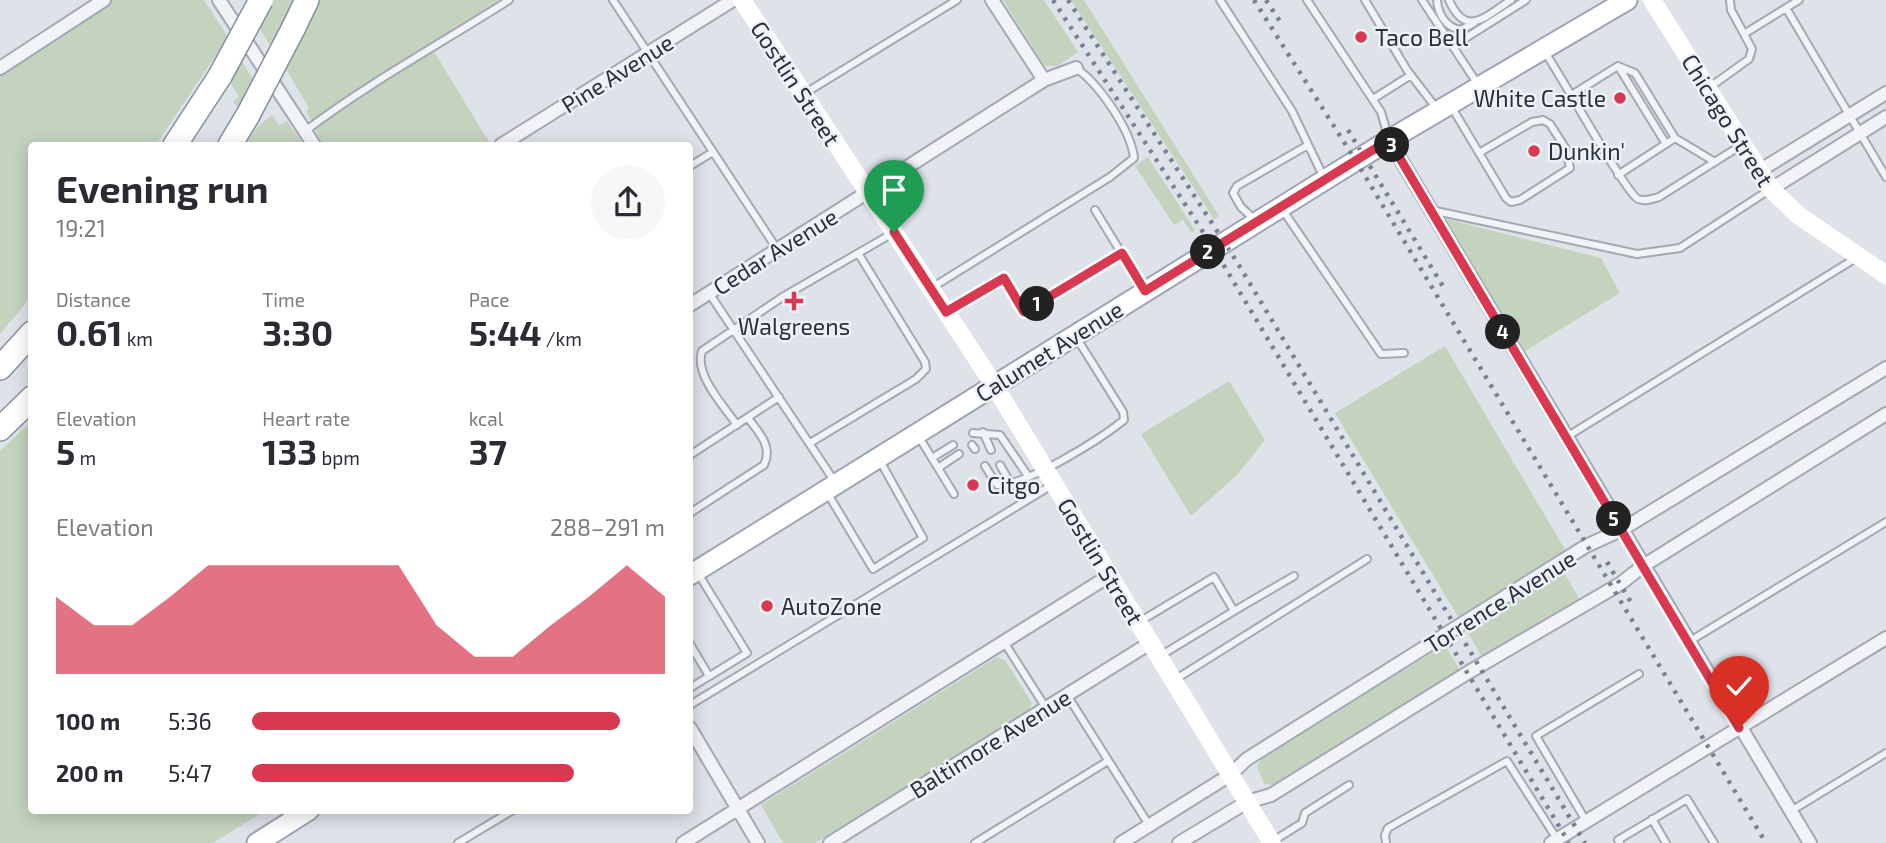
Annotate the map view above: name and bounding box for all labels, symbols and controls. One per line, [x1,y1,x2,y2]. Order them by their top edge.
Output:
street label: Gostlin Street [745,15,847,151]
place label: Taco Bell [1375,23,1469,51]
street label: Pine Avenue [556,28,678,118]
marker: Taco Bell [1353,29,1369,45]
street label: Chicago Street [1676,49,1780,192]
place label: White Castle [1474,84,1606,112]
marker: White Castle [1612,90,1628,106]
pin: 3 [1374,128,1410,162]
text: 3 [1386,133,1397,156]
place label: Dunkin' [1548,137,1625,165]
marker: Dunkin' [1526,143,1542,159]
pin [864,160,924,232]
text: Evening run [56,165,269,211]
button: share [591,165,665,239]
icon: arrive [875,171,913,209]
street label: Cedar Avenue [708,202,842,300]
text: 19:21 [56,214,106,242]
pin: 2 [1190,234,1226,270]
text: 2 [1202,240,1213,263]
pin: 1 [1020,286,1054,322]
text: Distance [56,288,131,311]
text: Time [262,288,305,311]
text: Pace [469,288,510,311]
text: 1 [1032,292,1041,315]
marker: Walgreens [786,293,802,309]
street label: Calumet Avenue [970,294,1128,408]
text: 0.61 [56,311,122,353]
text: 3:30 [262,311,333,353]
text: 5:44 [469,311,542,353]
place label: Walgreens [738,312,850,340]
pin: 4 [1486,314,1520,350]
text: 4 [1496,320,1509,343]
text: km [122,327,153,350]
text: /km [542,327,582,350]
text: Elevation [56,407,137,430]
text: Heart rate [262,407,350,430]
text: kcal [469,407,503,430]
text: 5 [56,430,75,472]
text: 133 [262,430,317,472]
text: 37 [469,430,507,472]
text: m [75,446,96,469]
text: bpm [317,446,360,469]
place label: Citgo [987,471,1040,499]
marker: Citgo [965,477,981,493]
street label: Gostlin Street [1052,493,1150,630]
pin: 5 [1596,502,1632,536]
text: 5 [1608,507,1619,530]
text: Elevation [56,513,154,541]
text: 288–291 m [550,513,665,541]
street label: Torrence Avenue [1419,543,1581,659]
place label: AutoZone [781,592,882,620]
marker: AutoZone [759,598,775,614]
pin [1709,656,1769,728]
icon: check [1720,667,1758,705]
street label: Baltimore Avenue [904,682,1076,804]
text: 100 m [56,707,120,735]
text: 5:36 [168,707,212,735]
text: 200 m [56,759,124,787]
text: 5:47 [168,759,212,787]

